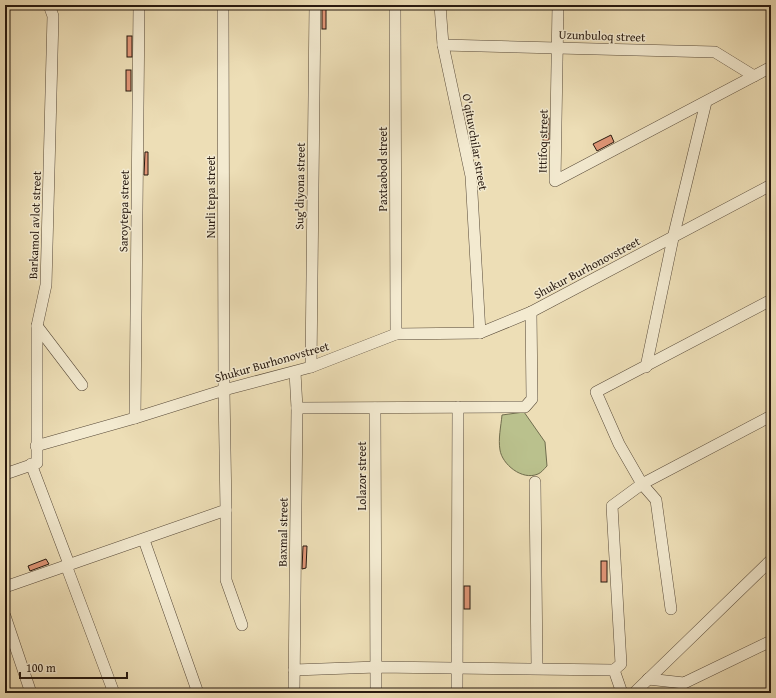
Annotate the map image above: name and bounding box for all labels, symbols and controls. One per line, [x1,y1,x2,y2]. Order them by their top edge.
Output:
street label: Uzunbuloq street [558,25,646,46]
street label: O'qituvchilar street [459,92,492,192]
street label: Ittifoq street [533,108,552,173]
street label: Paxtaobod street [374,126,391,211]
street label: Sug'diyona street [290,141,309,230]
street label: Nurli tepa street [202,155,219,238]
street label: Saroytepa street [114,169,133,252]
street label: Barkamol avlot street [24,170,45,279]
street label: Shukur Burhonovstreet [531,232,644,303]
street label: Shukur Burhonovstreet [213,337,332,386]
street label: Lolazor street [353,441,370,511]
street label: Baxmal street [273,496,292,567]
scale bar [20,654,127,680]
text: 100 m [26,659,56,676]

